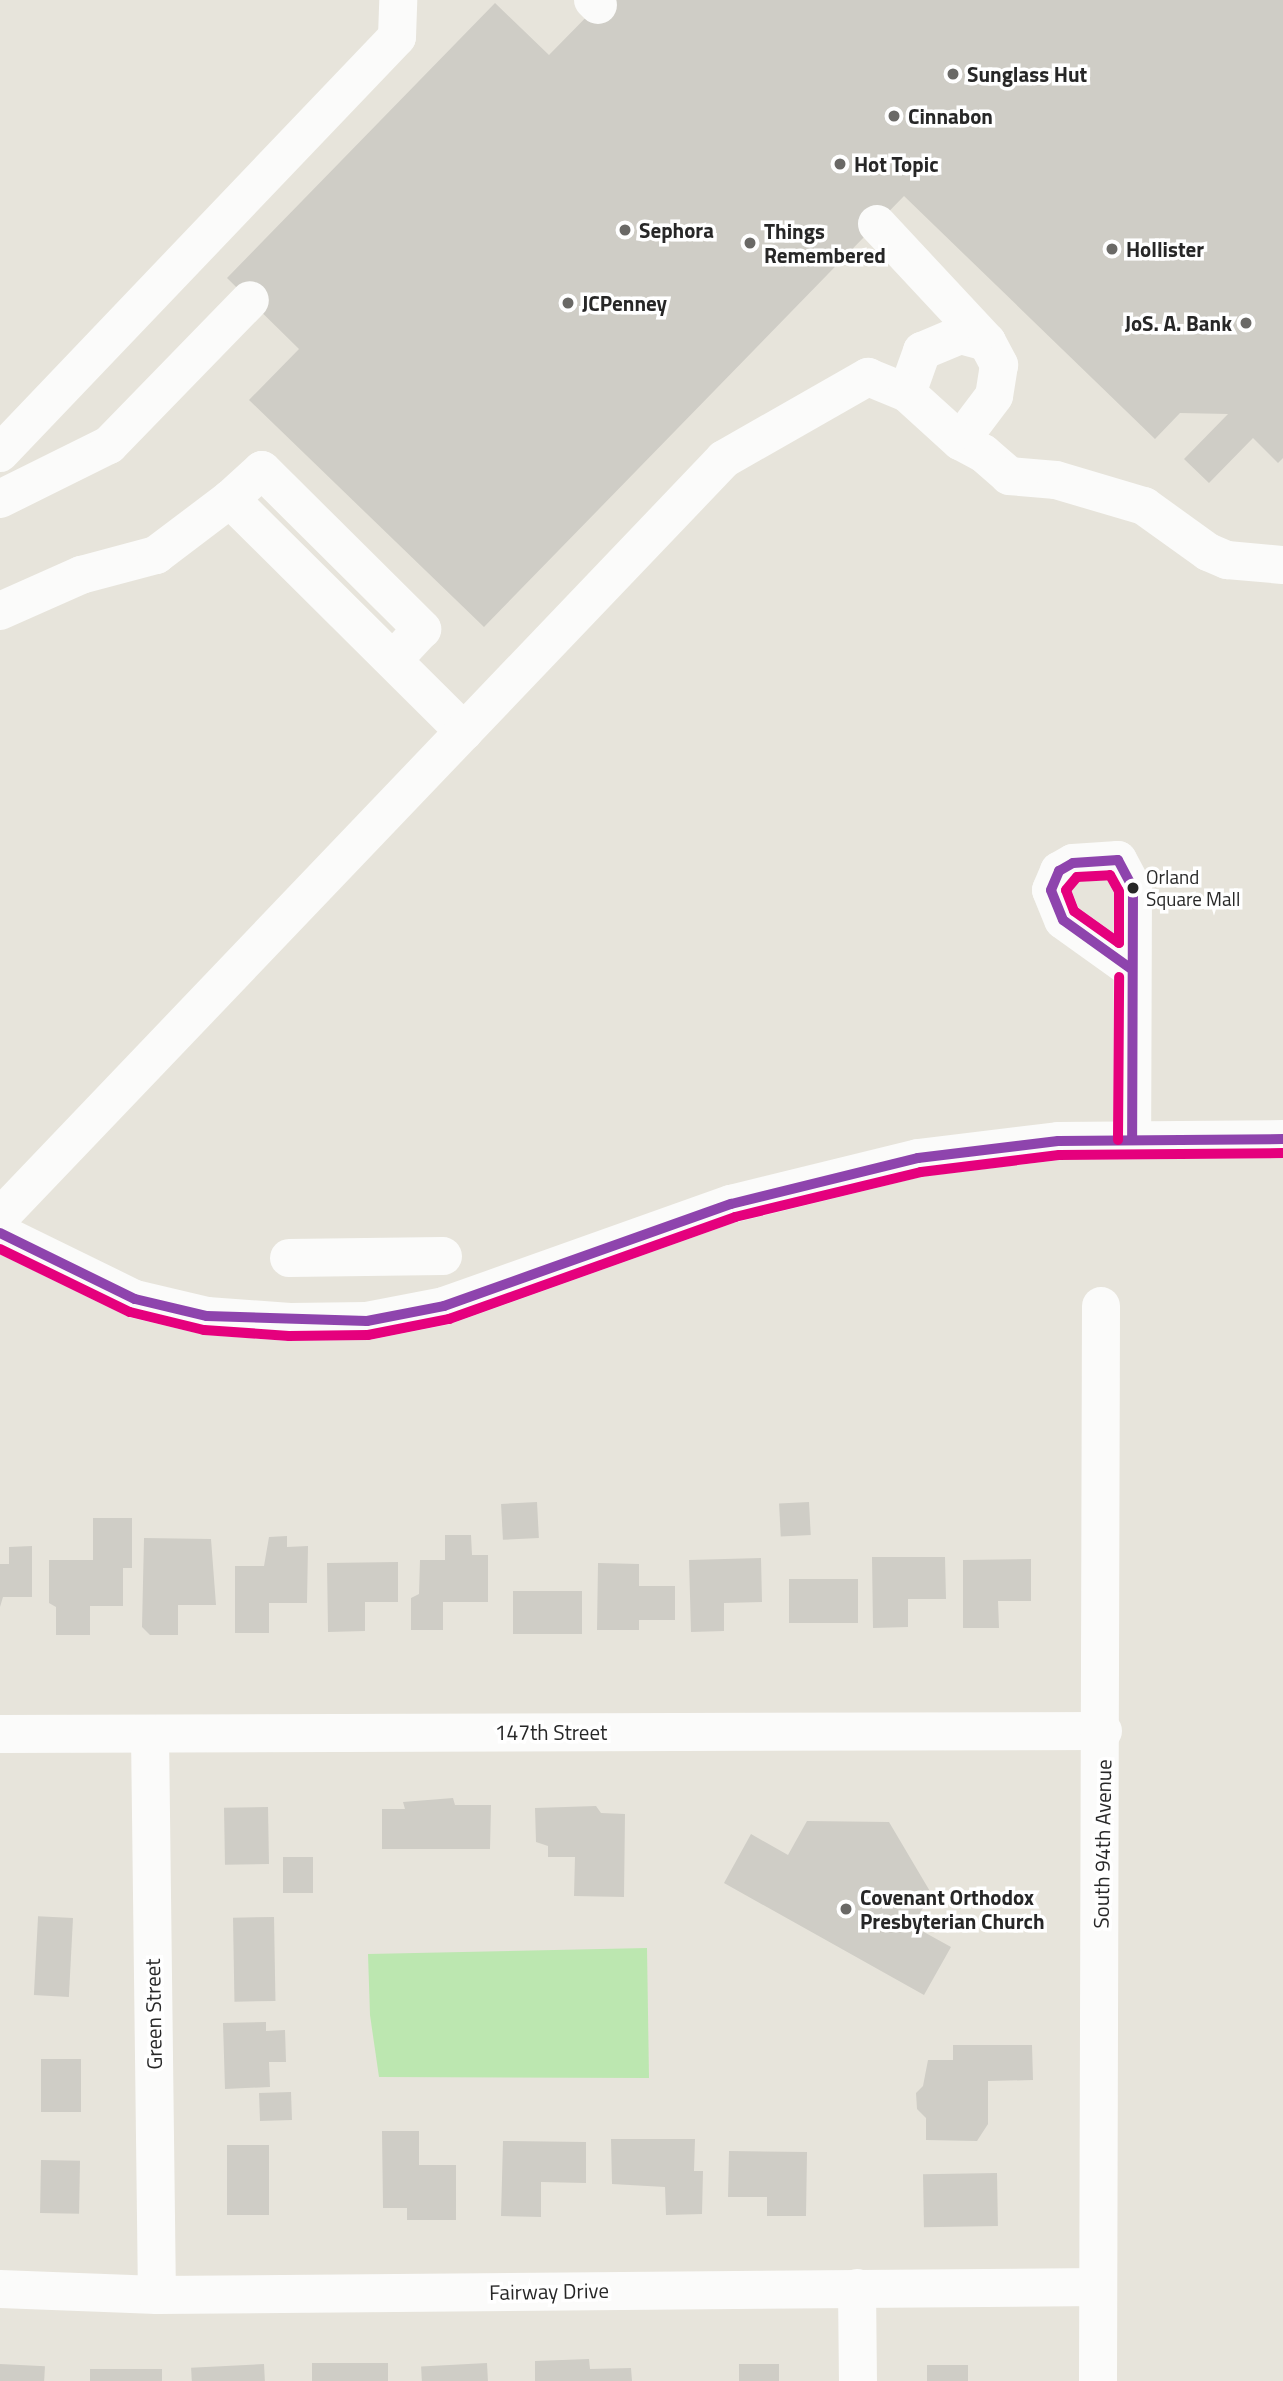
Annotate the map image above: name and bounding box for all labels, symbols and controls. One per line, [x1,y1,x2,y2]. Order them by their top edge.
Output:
place label: Sunglass Hut [967,61,1087,87]
marker: Sunglass Hut [945,66,961,82]
place label: Cinnabon [908,103,993,129]
marker: Cinnabon [886,108,902,124]
place label: Hot Topic [854,151,939,177]
marker: Hot Topic [832,156,848,172]
place label: Sephora [639,217,714,243]
place label: Things Remembered [764,218,886,268]
marker: Sephora [617,222,633,238]
marker: Things Remembered [742,235,758,251]
place label: Hollister [1126,236,1204,262]
marker: Hollister [1104,241,1120,257]
place label: JCPenney [582,290,667,316]
marker: JCPenney [560,295,576,311]
place label: JoS. A. Bank [1125,310,1232,336]
marker: JoS. A. Bank [1238,315,1254,331]
place label: Orland Square Mall [1146,866,1240,910]
marker: Orland Square Mall [1126,881,1140,895]
street label: 147th Street [495,1719,607,1745]
street label: South 94th Avenue [1088,1759,1116,1929]
place label: Covenant Orthodox Presbyterian Church [860,1884,1045,1934]
marker: Covenant Orthodox Presbyterian Church [838,1901,854,1917]
street label: Green Street [139,1958,167,2070]
street label: Fairway Drive [489,2277,609,2305]

